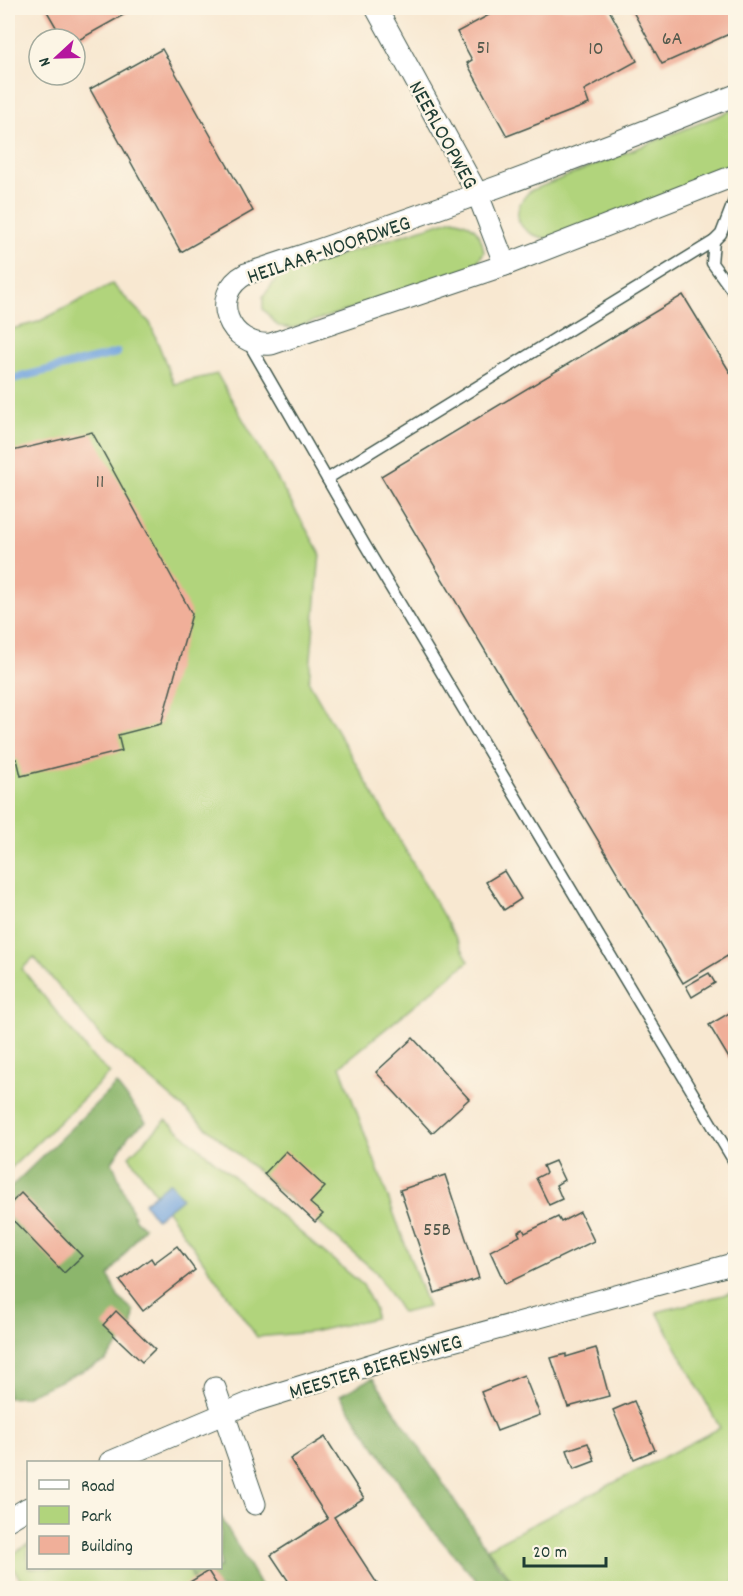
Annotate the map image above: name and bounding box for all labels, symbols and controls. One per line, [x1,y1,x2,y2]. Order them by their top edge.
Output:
house number: 6A [662,26,682,54]
north arrow [27,27,87,87]
house number: 51 [476,35,490,63]
house number: 10 [588,36,604,64]
text: N [33,54,58,70]
street label: NEERLOOPWEG [399,76,484,195]
street label: HEILAAR-NOORDWEG [243,209,415,294]
house number: 11 [96,469,104,497]
house number: 55B [423,1217,451,1245]
street label: MEESTER BIERENSWEG [286,1327,466,1409]
legend [27,1461,222,1569]
text: Road [81,1475,115,1500]
text: Park [81,1505,112,1530]
scale bar [524,1530,606,1568]
text: Building [81,1535,133,1560]
text: 20 m [533,1541,567,1566]

